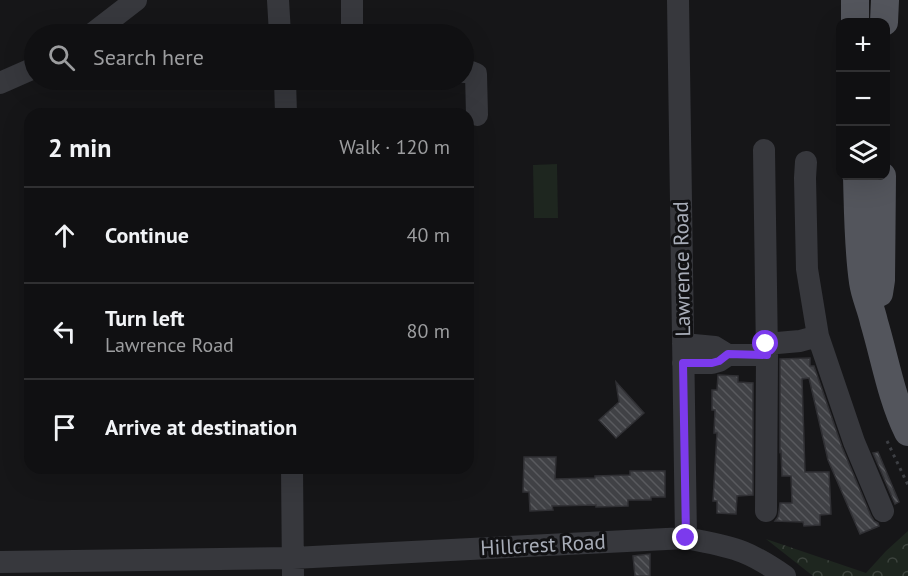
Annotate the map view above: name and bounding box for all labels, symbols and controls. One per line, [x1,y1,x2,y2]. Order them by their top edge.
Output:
map controls [836,18,890,180]
button: + [836,18,890,72]
search box [24,24,474,90]
icon: search [45,41,78,74]
text: Search here [93,43,204,71]
button: − [836,72,890,126]
button: layers [836,126,890,180]
text: 2 min [48,131,111,164]
text: Walk · 120 m [339,134,450,160]
street label: Lawrence Road [667,201,696,337]
icon: ahead [48,219,81,252]
text: Continue [105,221,189,249]
text: 40 m [407,222,450,248]
text: Turn left [105,304,185,332]
icon: left [48,315,81,348]
text: 80 m [407,318,450,344]
route start [752,330,778,356]
text: Lawrence Road [105,332,234,358]
icon: arrive [48,411,81,444]
text: Arrive at destination [105,413,297,441]
route end [672,524,698,550]
street label: Hillcrest Road [480,528,606,561]

